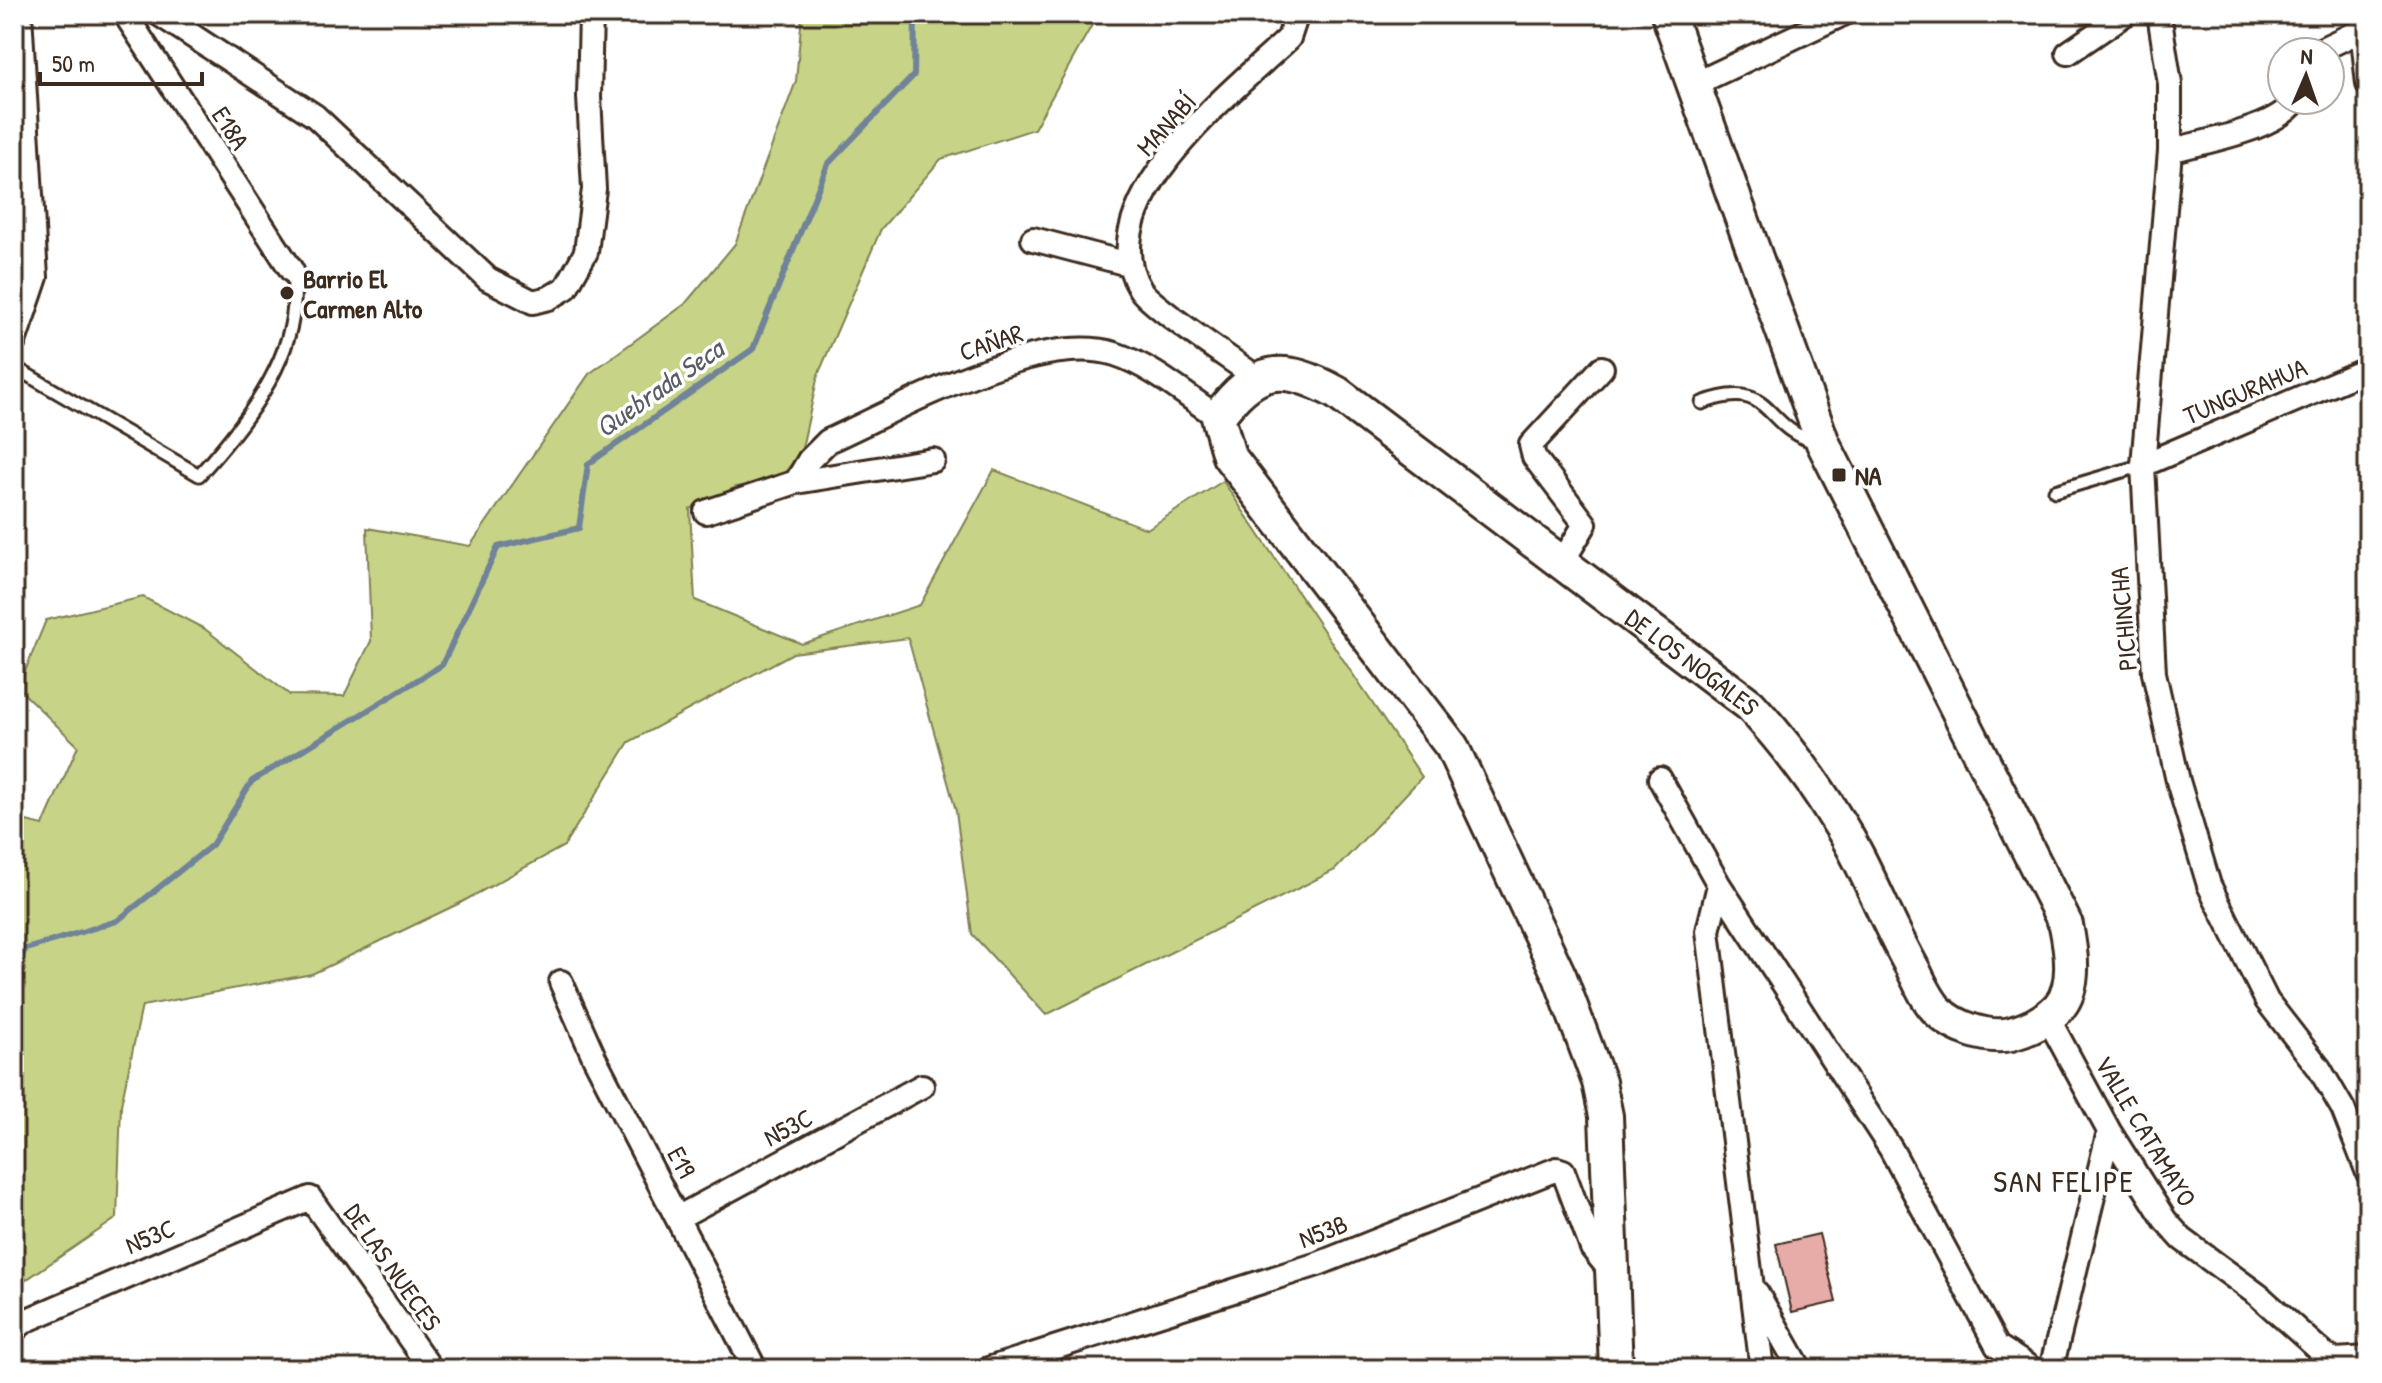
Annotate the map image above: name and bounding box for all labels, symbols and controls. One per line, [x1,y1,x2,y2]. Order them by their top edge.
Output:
scale bar [40,36,202,86]
north arrow [2266,36,2346,116]
text: N [2300,41,2313,71]
text: 50 m [52,47,95,79]
street label: MANABÍ [1128,85,1204,163]
street label: E18A [204,100,258,157]
place label: Barrio El Carmen Alto [303,261,423,326]
marker: Barrio El Carmen Alto [278,284,296,302]
street label: CAÑAR [954,315,1028,369]
water label: Quebrada Seca [587,328,733,446]
street label: TUNGURAHUA [2178,349,2312,433]
place label: NA [1855,458,1882,493]
marker: NA [1830,466,1848,484]
street label: PICHINCHA [2101,565,2145,672]
street label: DE LOS NOGALES [1619,600,1768,722]
street label: VALLE CATAMAYO [2087,1049,2205,1213]
street label: N53C [757,1100,819,1154]
street label: E19 [659,1140,705,1184]
district label: SAN FELIPE [1993,1161,2135,1201]
street label: DE LAS NUECES [336,1197,450,1337]
street label: N53B [1294,1206,1352,1256]
street label: N53C [120,1210,180,1262]

